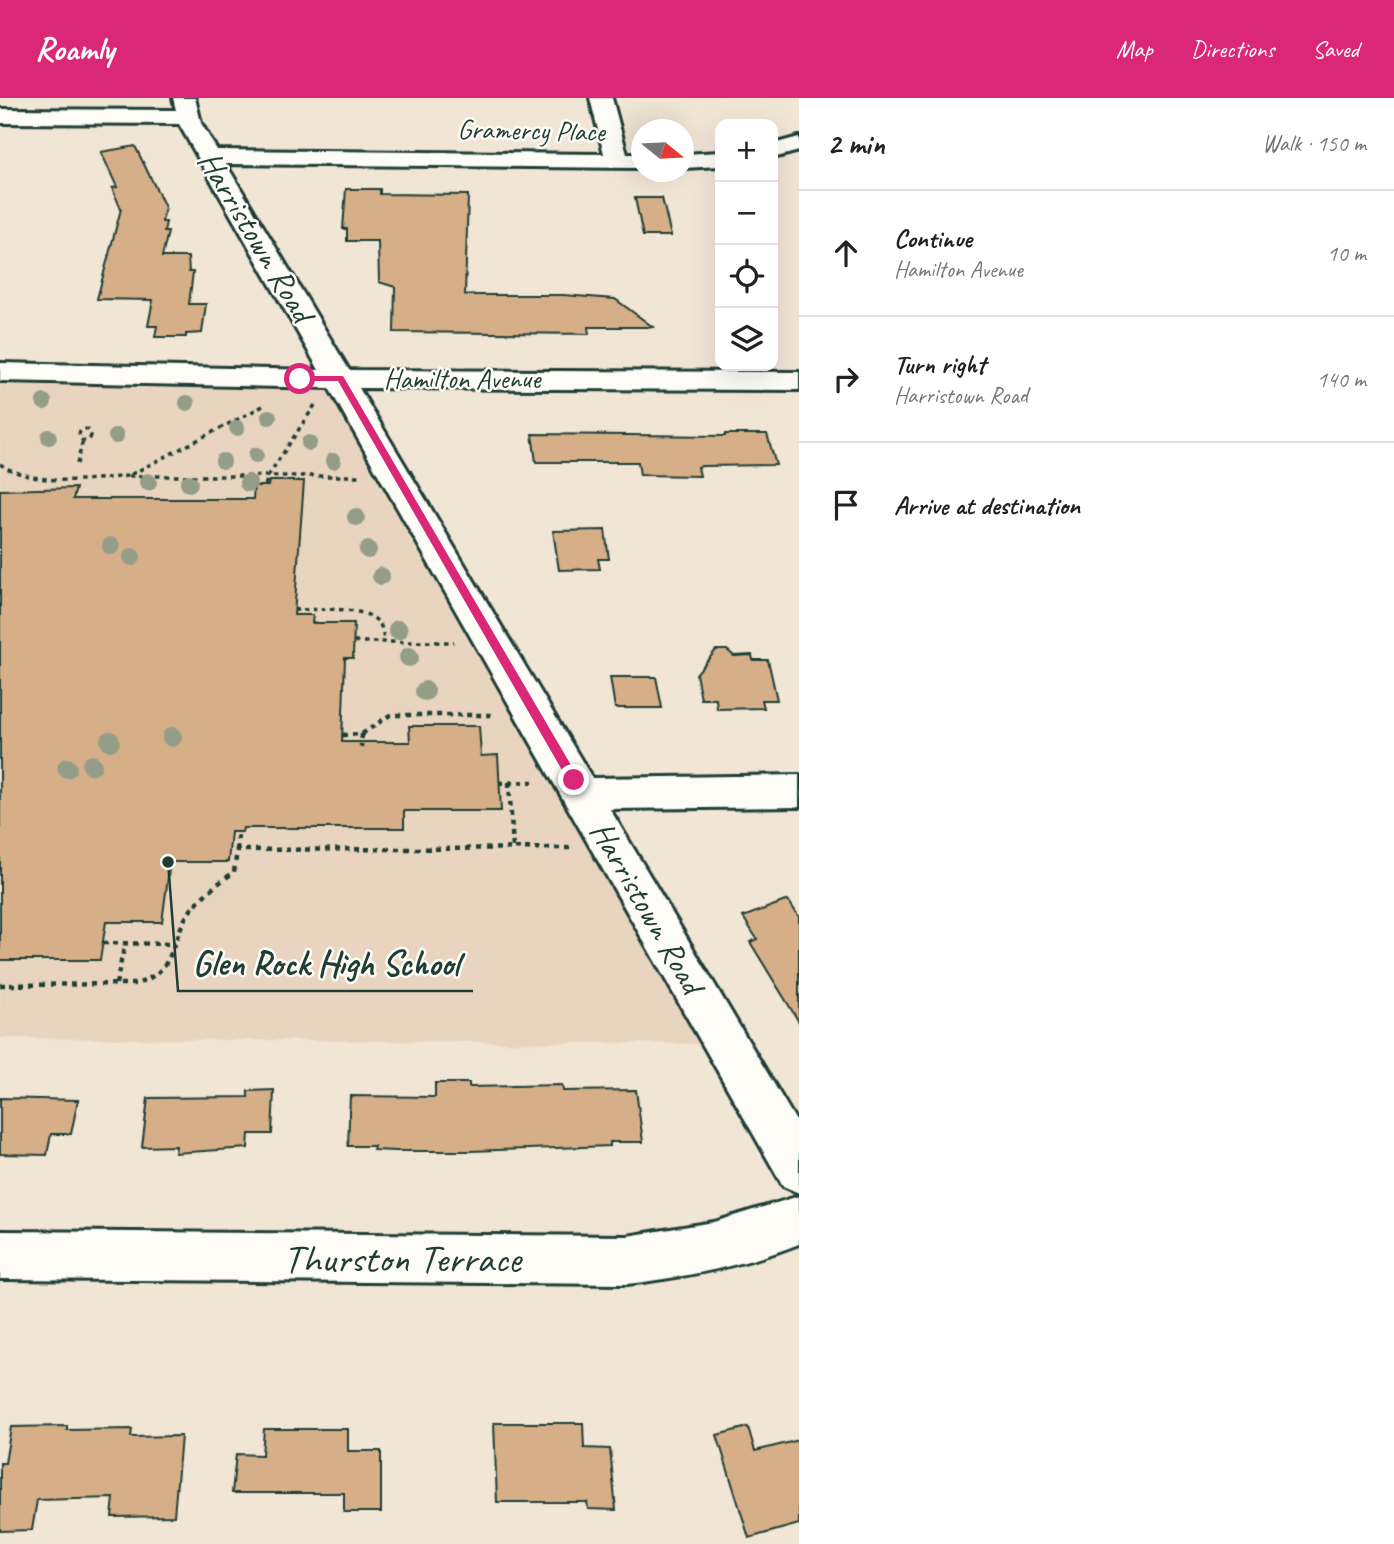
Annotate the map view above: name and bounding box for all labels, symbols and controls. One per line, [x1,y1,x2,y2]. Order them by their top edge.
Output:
text: Roamly [35,28,114,70]
text: Map [1116,34,1153,64]
text: Directions [1191,34,1274,64]
text: Saved [1312,34,1359,64]
street label: Gramercy Place [457,111,607,149]
north arrow [631,119,694,182]
map controls [715,119,778,371]
button: + [715,119,778,182]
text: 2 min [827,125,884,163]
text: Walk · 150 m [1262,129,1366,158]
street label: Harristown Road [189,143,326,333]
button: − [715,182,778,245]
text: Continue [894,222,972,255]
icon: ahead [827,234,865,272]
text: 10 m [1327,239,1366,268]
button: locate [715,245,778,308]
text: Hamilton Avenue [894,255,1023,284]
button: layers [715,308,778,371]
text: Turn right [894,348,985,381]
icon: right [827,360,865,398]
street label: Hamilton Avenue [384,361,542,396]
route start [284,363,315,394]
text: 140 m [1317,365,1366,394]
text: Harristown Road [894,381,1028,410]
icon: arrive [827,486,865,524]
text: Arrive at destination [894,489,1080,522]
route end [558,764,589,795]
street label: Harristown Road [581,813,716,1005]
callout: Glen Rock High School [178,935,473,991]
text: Glen Rock High School [193,941,466,986]
street label: Thurston Terrace [283,1234,524,1284]

